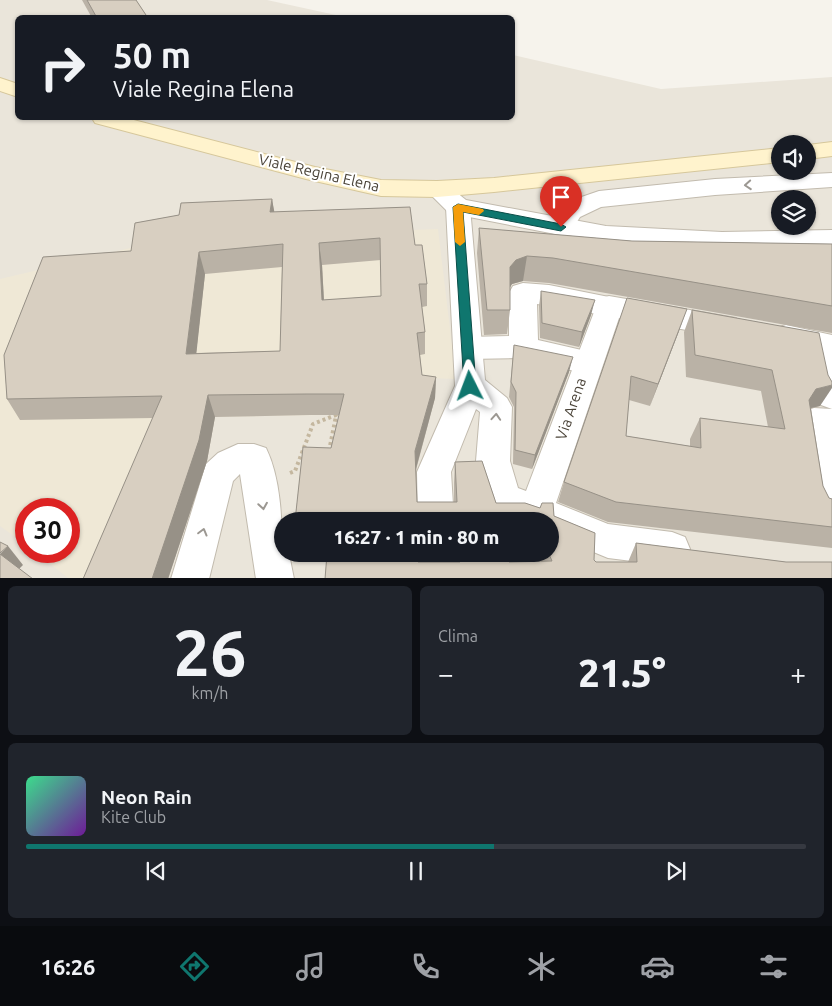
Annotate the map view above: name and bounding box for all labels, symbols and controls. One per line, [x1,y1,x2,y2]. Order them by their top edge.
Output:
icon: right [30,35,95,100]
text: 50 m [113,35,191,75]
text: Viale Regina Elena [113,76,294,101]
map controls [771,135,816,235]
button: sound [771,135,816,180]
street label: Viale Regina Elena [257,150,381,195]
pin [540,176,582,227]
one-way arrow [744,180,752,191]
icon: arrive [547,183,575,211]
button: layers [771,190,816,235]
position arrow [443,359,495,411]
street label: Via Arena [552,375,589,442]
one-way arrow [490,413,501,421]
speed limit sign: 30 [15,498,80,563]
one-way arrow [257,502,267,511]
text: 16:27 · 1 min · 80 m [334,526,499,548]
one-way arrow [197,527,208,536]
text: 26 [173,615,247,688]
text: Clima [438,627,478,645]
text: 21.5° [578,652,666,694]
text: − [438,658,454,689]
text: + [790,658,806,689]
text: km/h [192,684,228,702]
text: Neon Rain [101,786,192,808]
text: Kite Club [101,808,166,826]
icon: previous [142,857,170,885]
icon: pause [402,857,430,885]
icon: next [662,857,690,885]
icon: directions [177,949,212,984]
icon: music [293,949,328,984]
icon: phone [408,949,443,984]
icon: climate [524,949,559,984]
icon: car [640,949,675,984]
icon: filters [756,949,791,984]
text: 16:26 [40,954,96,979]

